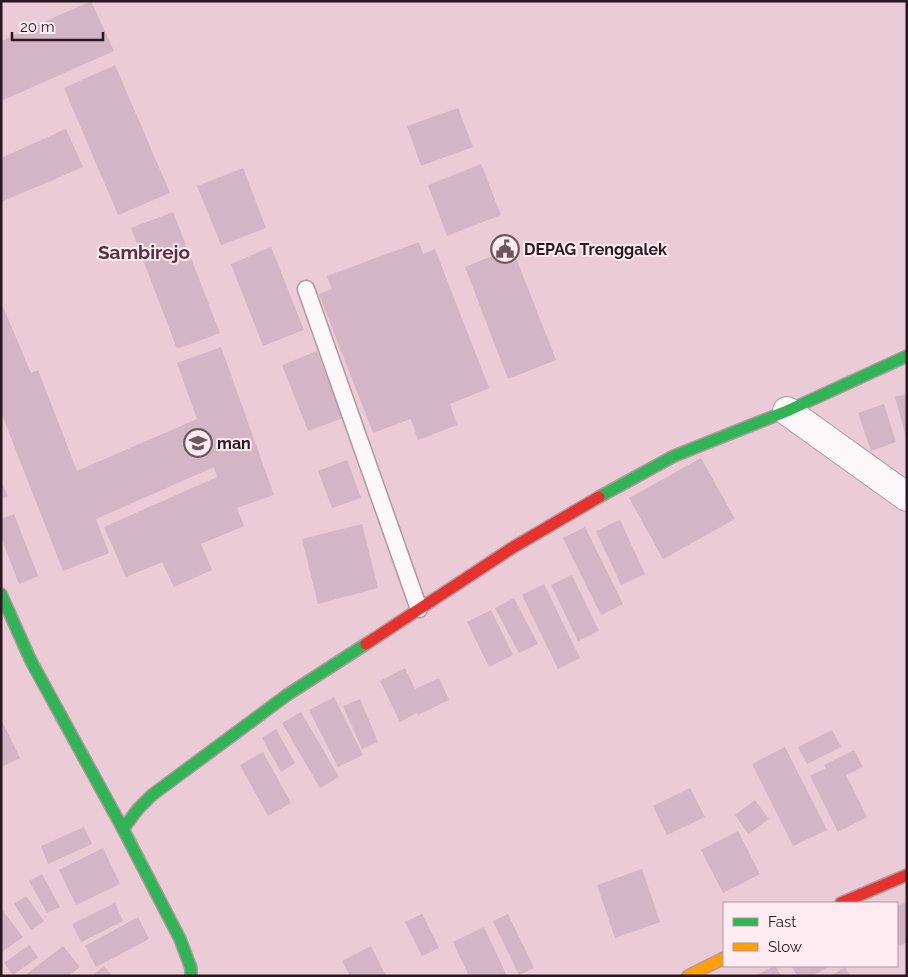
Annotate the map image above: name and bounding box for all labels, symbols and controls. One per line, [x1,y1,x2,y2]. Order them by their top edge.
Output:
scale bar [12,10,104,42]
text: 20 m [20,18,55,36]
public building icon: DEPAG Trenggalek [490,234,520,264]
place label: DEPAG Trenggalek [524,240,667,259]
district label: Sambirejo [98,241,190,263]
school or university icon: man [183,428,213,458]
place label: man [217,434,251,453]
legend [723,902,898,967]
text: Fast [768,913,796,931]
text: Slow [768,938,802,956]

